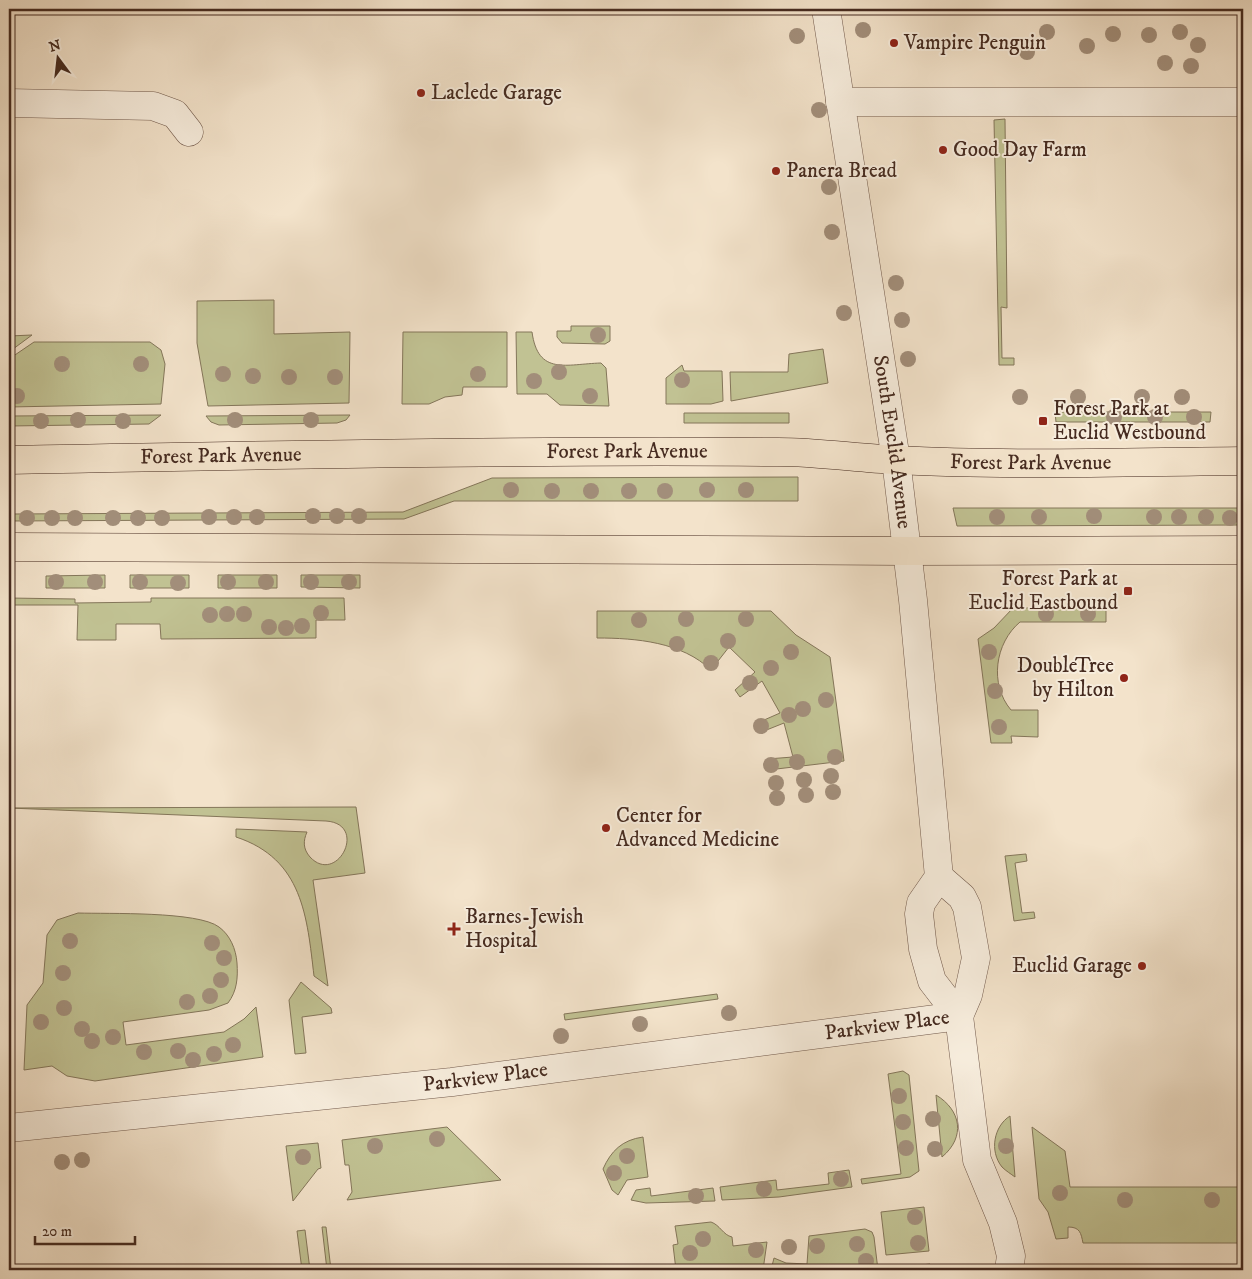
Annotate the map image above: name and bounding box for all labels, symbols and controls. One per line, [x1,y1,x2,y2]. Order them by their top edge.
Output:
place label: Vampire Penguin [903,30,1046,56]
north arrow [32,32,82,82]
text: N [47,36,63,57]
marker: Vampire Penguin [888,37,900,49]
place label: Laclede Garage [431,80,562,106]
marker: Laclede Garage [415,87,427,99]
place label: Good Day Farm [953,137,1087,163]
marker: Good Day Farm [937,144,949,156]
place label: Panera Bread [786,158,898,184]
marker: Panera Bread [770,165,782,177]
street label: South Euclid Avenue [867,353,917,530]
place label: Forest Park at Euclid Westbound [1053,396,1207,446]
marker: Forest Park at Euclid Westbound [1037,415,1049,427]
street label: Forest Park Avenue [546,439,708,465]
street label: Forest Park Avenue [140,442,302,470]
street label: Forest Park Avenue [950,449,1112,476]
place label: Forest Park at Euclid Eastbound [968,566,1119,616]
marker: Forest Park at Euclid Eastbound [1122,585,1134,597]
place label: DoubleTree by Hilton [1017,653,1114,703]
marker: DoubleTree by Hilton [1118,672,1130,684]
place label: Center for Advanced Medicine [616,803,779,853]
marker: Center for Advanced Medicine [600,822,612,834]
place label: Barnes-Jewish Hospital [465,904,584,954]
marker: Barnes-Jewish Hospital [447,922,461,936]
place label: Euclid Garage [1012,953,1132,979]
marker: Euclid Garage [1136,960,1148,972]
street label: Parkview Place [823,1004,951,1046]
street label: Parkview Place [422,1057,550,1098]
scale bar [35,1214,135,1246]
text: 20 m [42,1222,72,1241]

